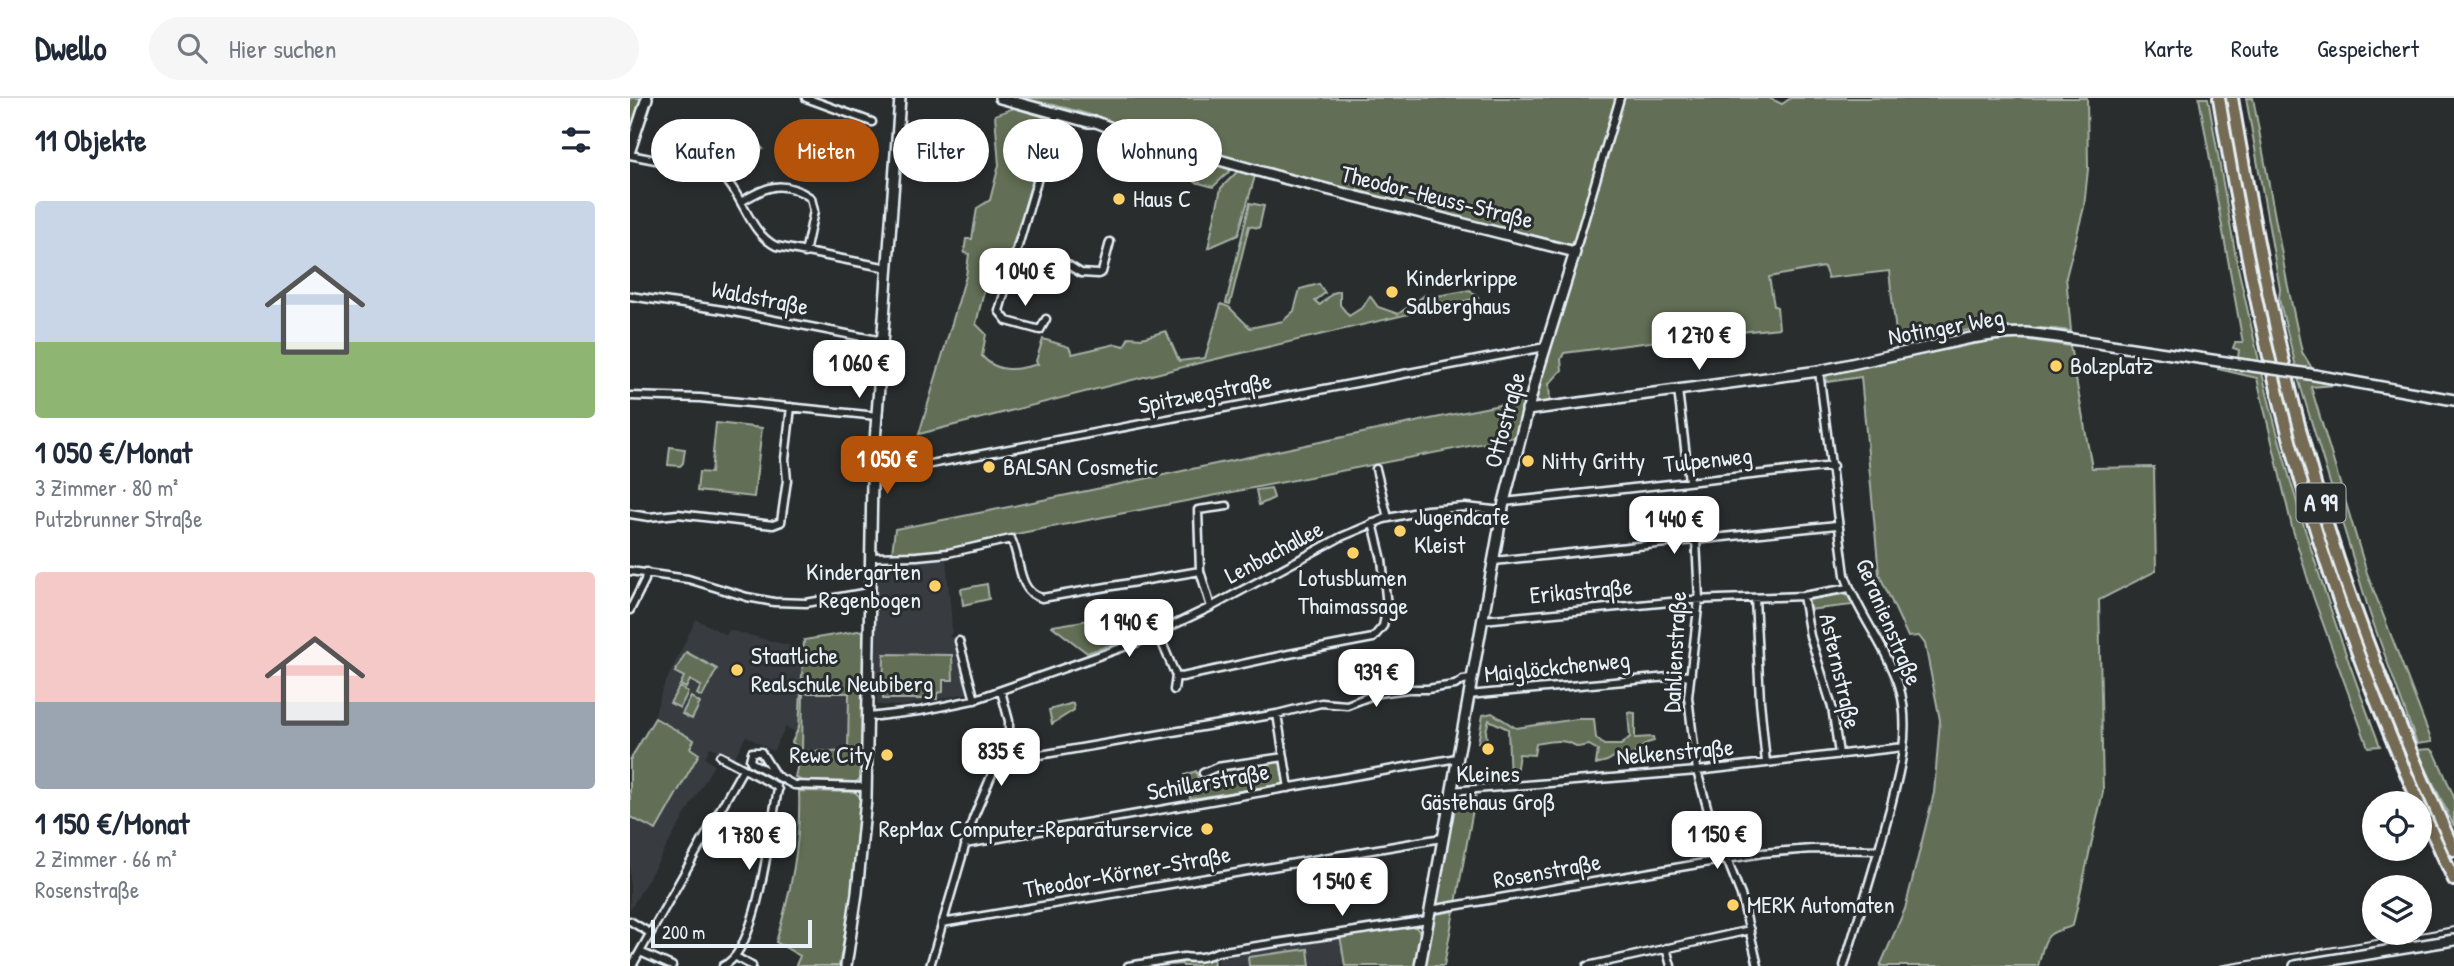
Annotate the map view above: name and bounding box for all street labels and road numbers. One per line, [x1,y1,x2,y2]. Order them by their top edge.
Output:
street label: Theodor-Heuss-Straße [1338,157,1537,236]
street label: Waldstraße [709,272,812,322]
street label: Notinger Weg [1885,300,2006,352]
street label: Spitzwegstraße [1136,363,1275,421]
street label: Ottostraße [1476,368,1532,471]
street label: Tulpenweg [1662,438,1754,480]
road number: A 99 [2296,484,2346,522]
street label: Lenbachallee [1219,512,1329,590]
street label: Geranienstraße [1849,553,1931,690]
street label: Erikastraße [1528,570,1634,610]
street label: Dahlienstraße [1655,590,1693,713]
street label: Asternstraße [1812,610,1870,732]
street label: Maiglöckchenweg [1483,642,1631,690]
street label: Nelkenstraße [1615,730,1735,772]
street label: Schillerstraße [1144,754,1272,807]
street label: Theodor-Körner-Straße [1021,837,1233,905]
street label: Rosenstraße [1491,845,1604,895]

